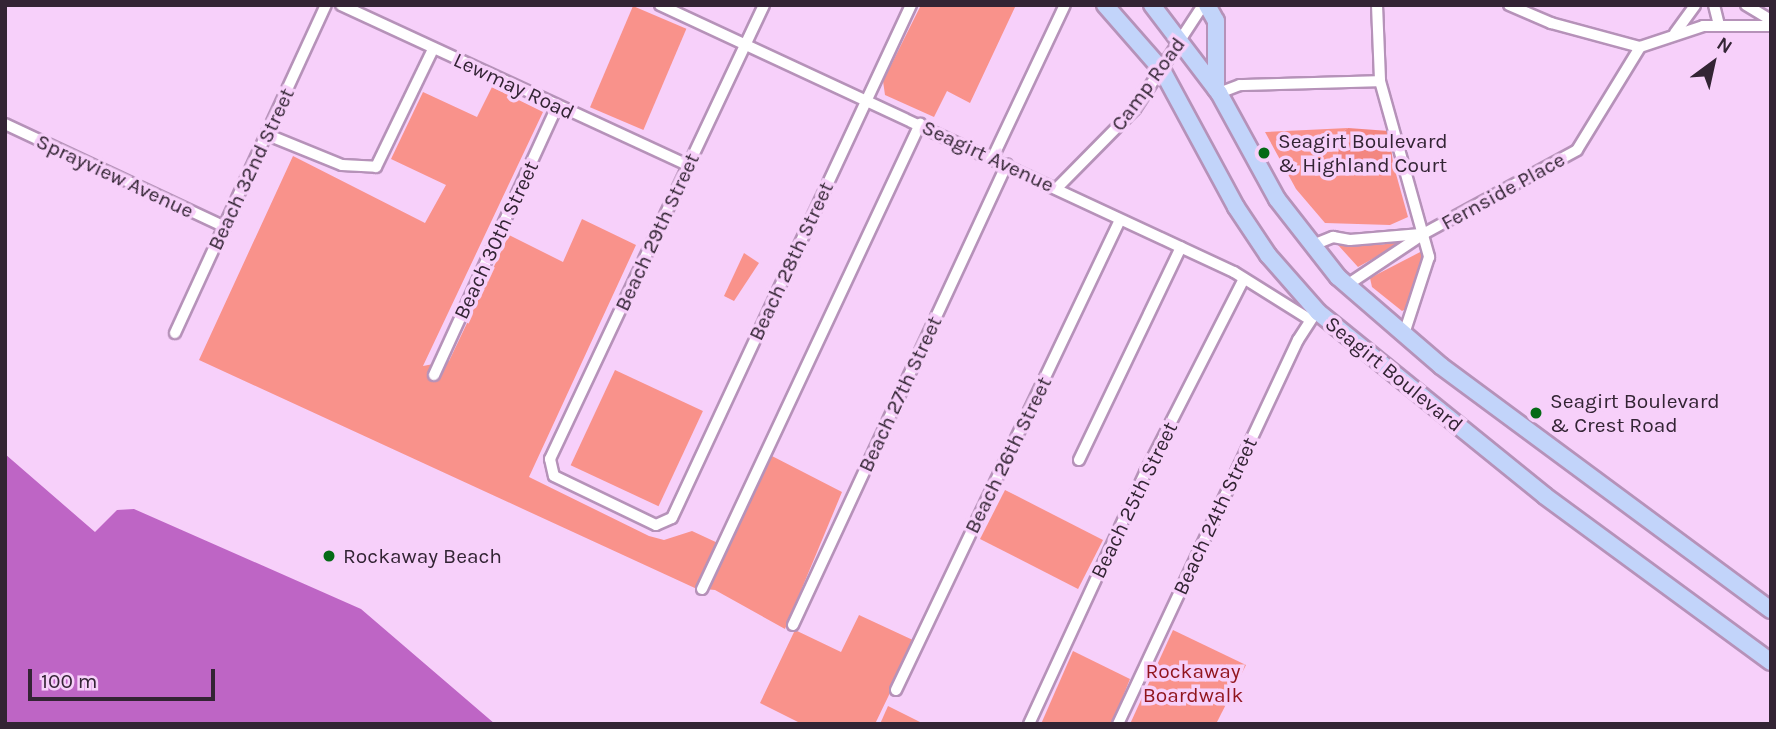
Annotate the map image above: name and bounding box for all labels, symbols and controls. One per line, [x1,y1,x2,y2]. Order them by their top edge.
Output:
north arrow [1678,28,1748,98]
street label: Camp Road [1106,32,1190,136]
text: N [1713,32,1736,58]
street label: Lewmay Road [450,47,578,125]
street label: Beach 32nd Street [202,84,300,254]
street label: Seagirt Avenue [918,114,1058,198]
street label: Sprayview Avenue [32,128,198,224]
place label: Seagirt Boulevard & Highland Court [1278,128,1448,178]
marker: Seagirt Boulevard & Highland Court [1256,145,1272,161]
street label: Fernside Place [1437,147,1569,235]
street label: Beach 29th Street [609,149,705,315]
street label: Beach 30th Street [448,157,544,323]
street label: Beach 28th Street [743,178,839,344]
street label: Seagirt Boulevard [1320,311,1468,437]
street label: Beach 27th Street [853,312,947,476]
street label: Beach 26th Street [959,373,1057,537]
place label: Seagirt Boulevard & Crest Road [1550,388,1720,438]
marker: Seagirt Boulevard & Crest Road [1528,405,1544,421]
street label: Beach 25th Street [1085,418,1183,582]
street label: Beach 24th Street [1167,433,1263,599]
place label: Rockaway Beach [343,543,502,569]
marker: Rockaway Beach [321,548,337,564]
scale bar [32,656,219,700]
park label: Rockaway Boardwalk [1143,658,1243,708]
text: 100 m [41,669,98,693]

